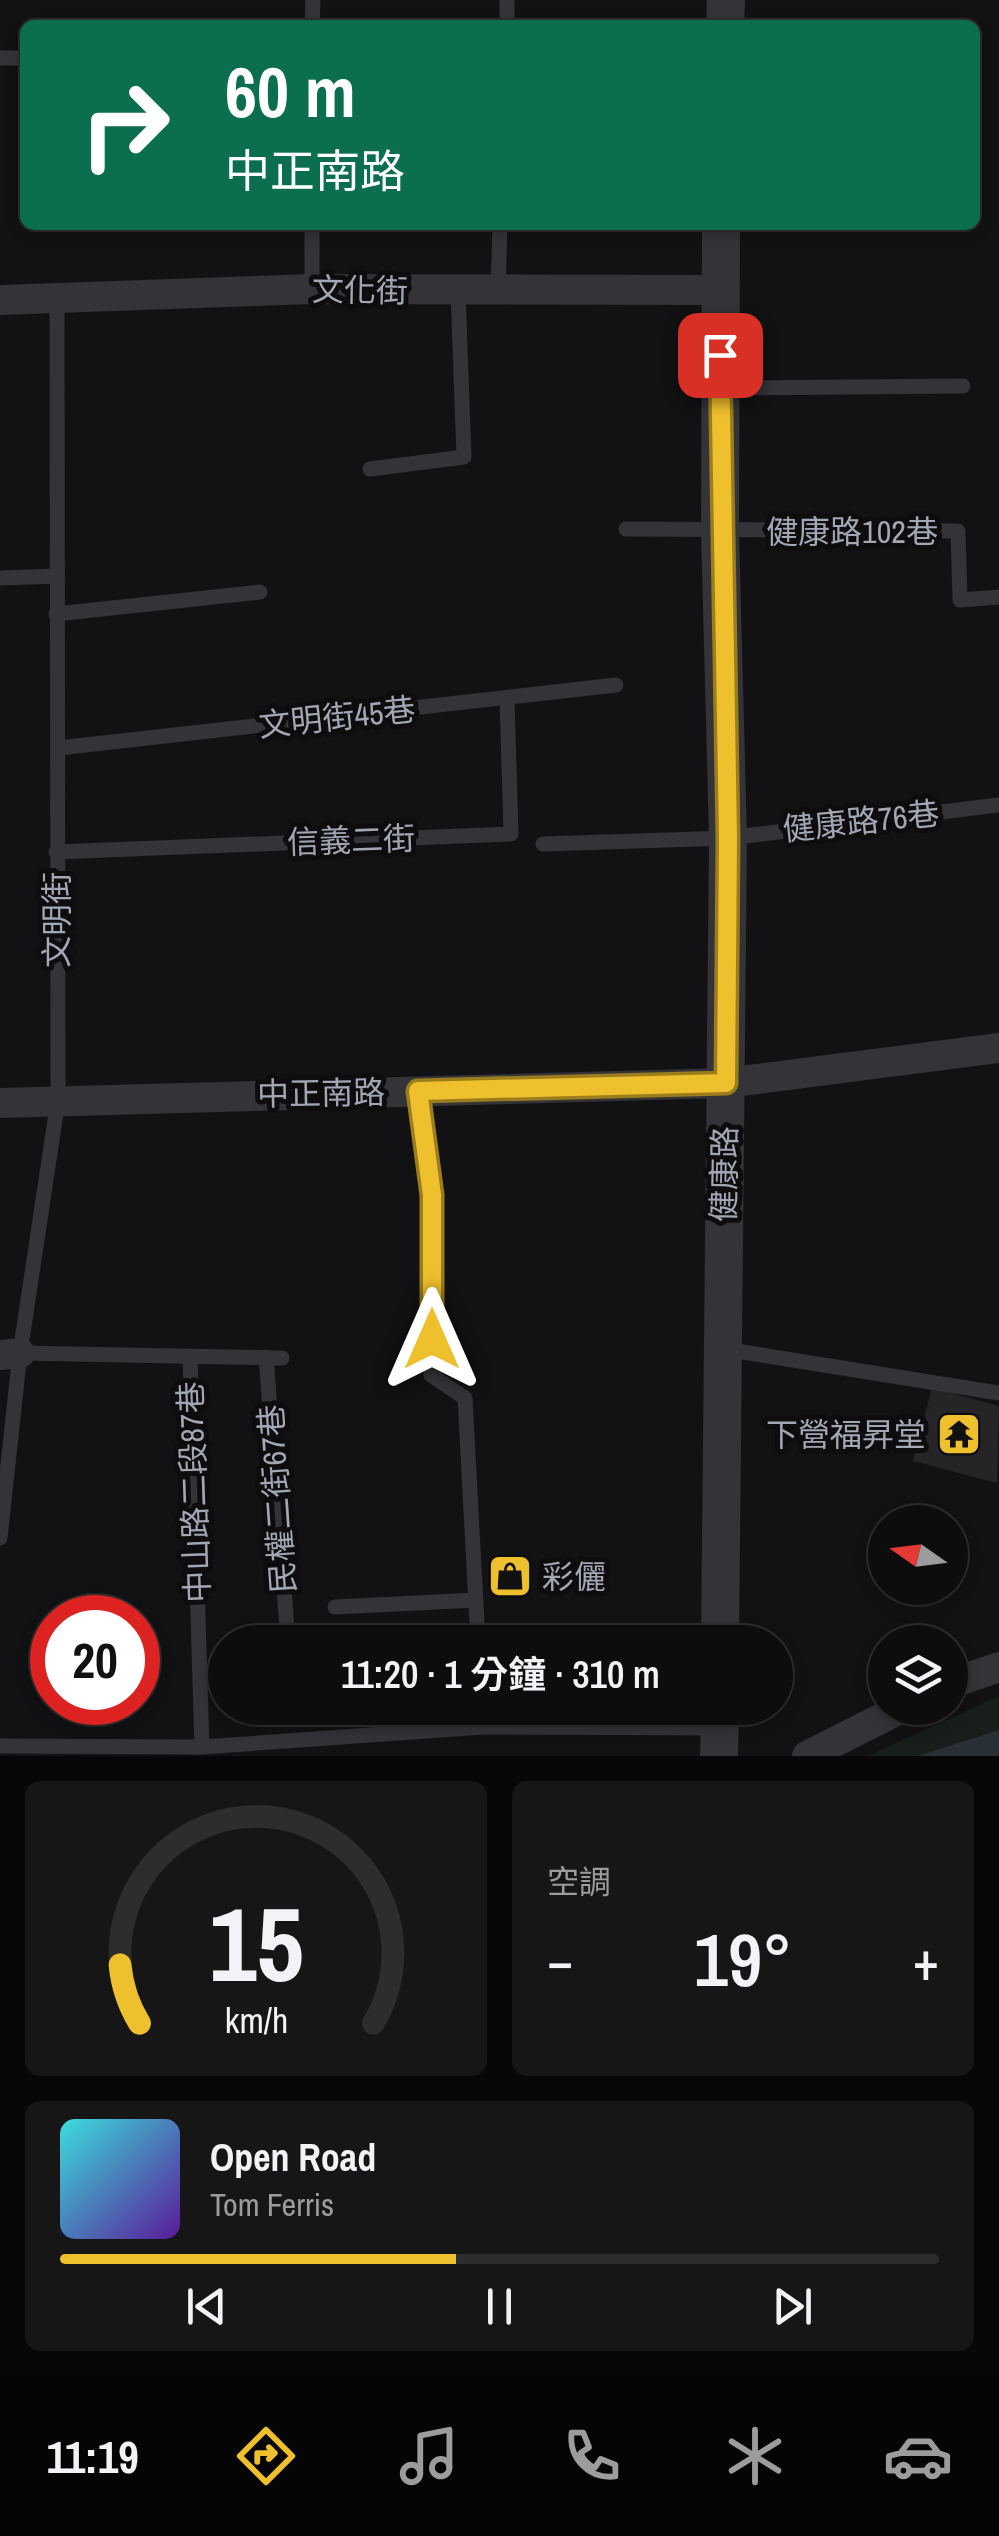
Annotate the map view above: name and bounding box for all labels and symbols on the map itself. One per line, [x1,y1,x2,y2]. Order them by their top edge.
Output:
street label: 文化街 [312,268,408,312]
pin [678,313,763,398]
street label: 健康路102巷 [766,510,938,553]
street label: 文明街45巷 [257,687,417,747]
street label: 健康路76巷 [781,791,941,851]
street label: 信義二街 [286,816,416,864]
street label: 文明街 [35,872,78,968]
street label: 中正南路 [257,1070,385,1116]
street label: 健康路 [702,1126,746,1222]
position arrow [380,1287,484,1391]
street label: 中山路二段87巷 [169,1381,219,1603]
street label: 民權二街67巷 [249,1403,305,1595]
temple icon: 下營福昇堂 [936,1411,982,1457]
place label: 下營福昇堂 [766,1413,926,1456]
north arrow [868,1505,968,1605]
shop icon: 彩儷 [487,1553,533,1599]
place label: 彩儷 [542,1555,606,1598]
speed limit sign: 20 [30,1595,160,1725]

